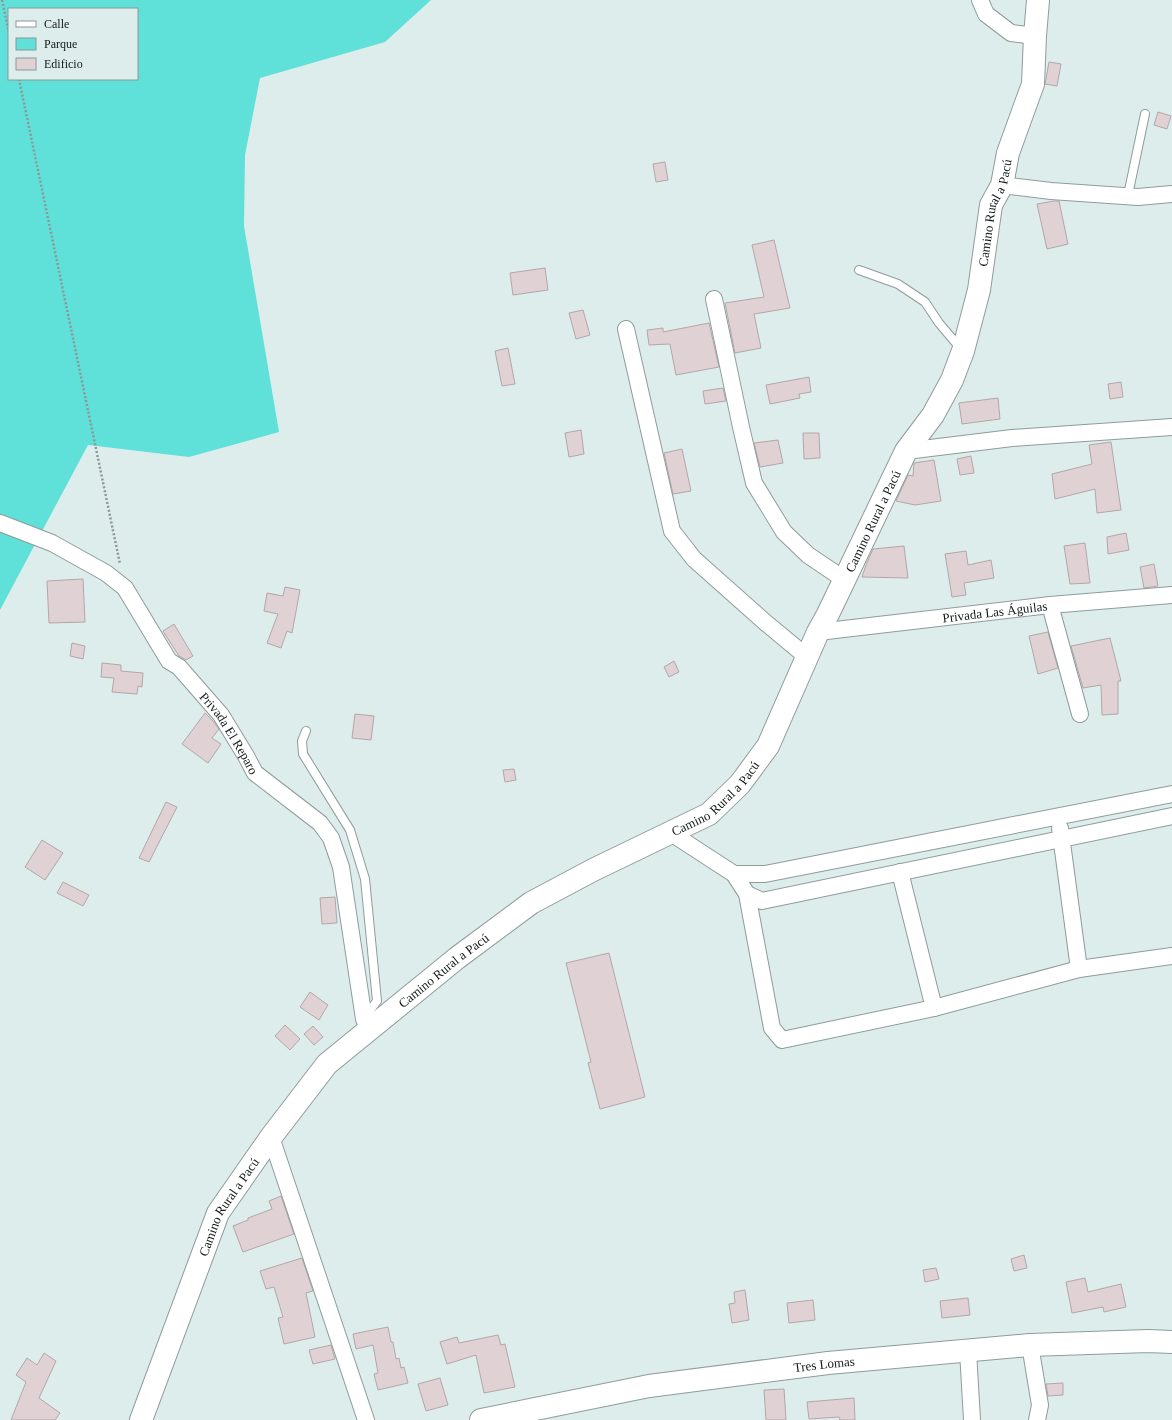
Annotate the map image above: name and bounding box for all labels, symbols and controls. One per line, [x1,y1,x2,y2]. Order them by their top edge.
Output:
legend [8,8,138,80]
text: Calle [44,17,69,31]
text: Parque [44,37,77,51]
text: Edificio [44,57,83,71]
street label: Camino Rural a Pacú [975,157,1015,267]
street label: Camino Rural a Pacú [842,468,904,575]
street label: Privada Las Águilas [942,598,1048,625]
street label: Privada El Reparo [196,689,261,777]
street label: Camino Rural a Pacú [669,758,763,839]
street label: Camino Rural a Pacú [395,930,492,1011]
street label: Camino Rural a Pacú [196,1155,262,1258]
street label: Tres Lomas [793,1354,855,1375]

